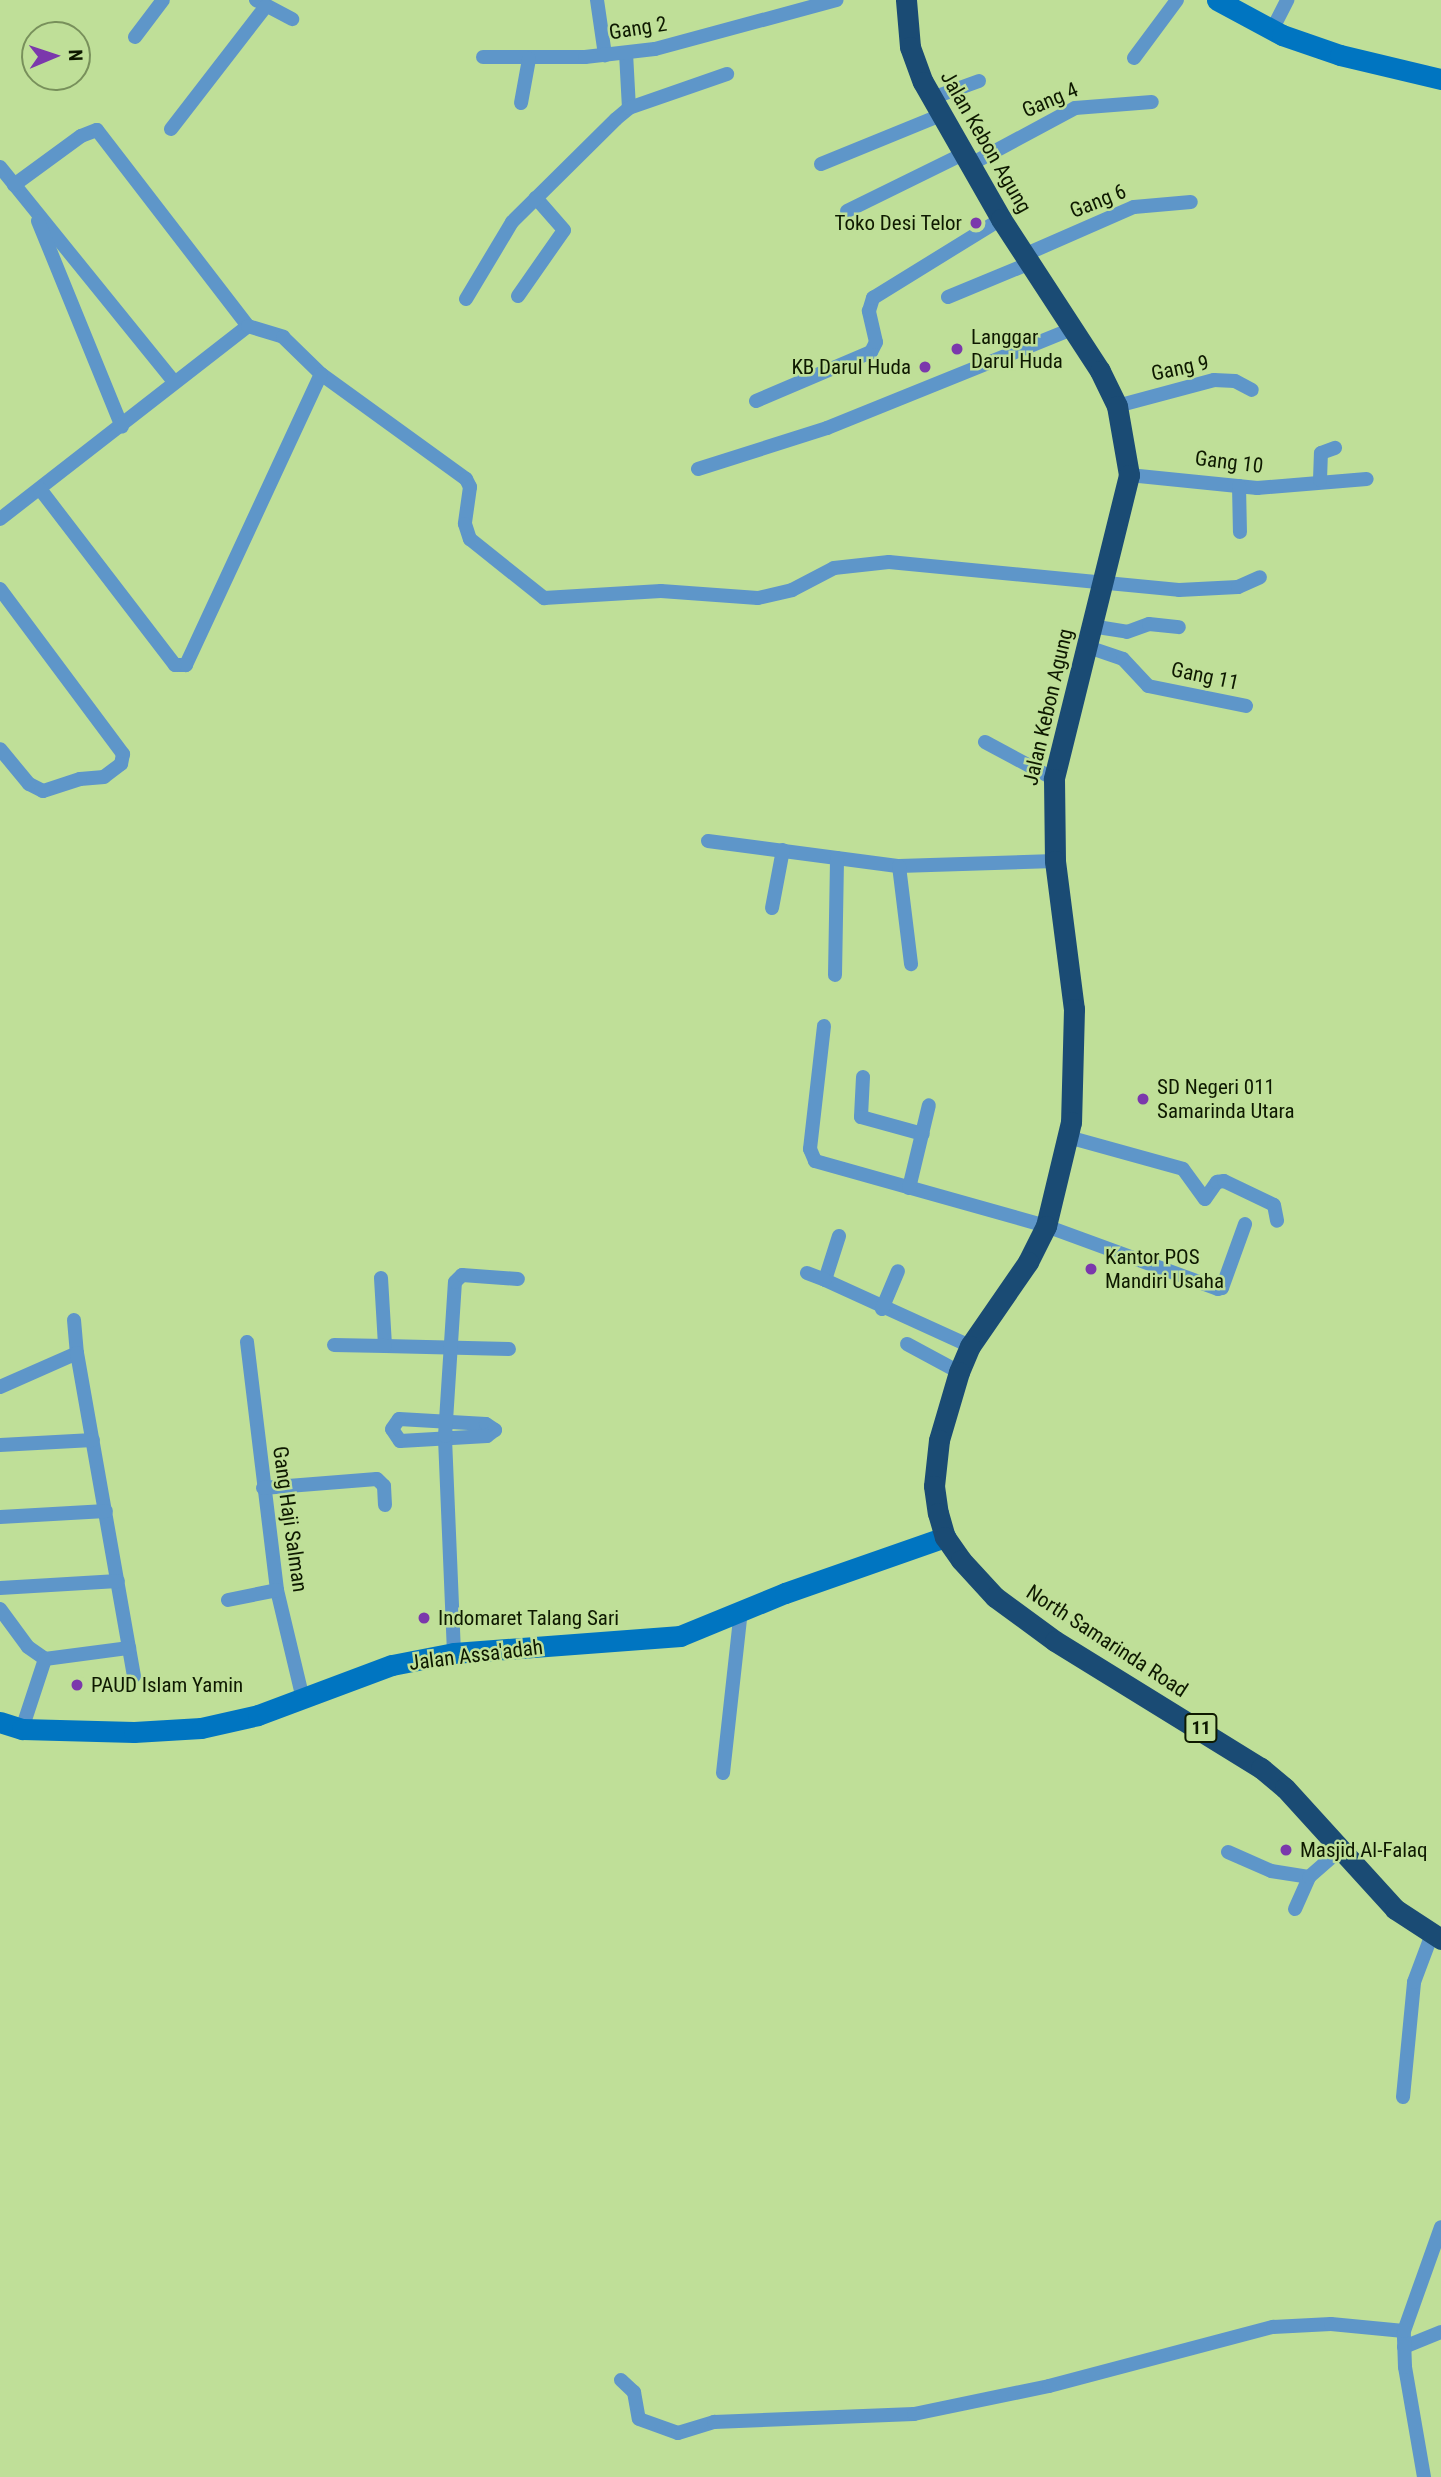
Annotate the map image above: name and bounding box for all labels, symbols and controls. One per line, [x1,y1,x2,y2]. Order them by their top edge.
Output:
street label: Gang 2 [607,11,669,45]
north arrow [21,21,91,91]
text: N [64,49,87,62]
street label: Jalan Kebon Agung [935,66,1037,218]
street label: Gang 4 [1018,77,1082,123]
street label: Gang 6 [1066,178,1130,224]
place label: Toko Desi Telor [834,210,962,236]
marker: Toko Desi Telor [968,215,984,231]
place label: Langgar Darul Huda [971,324,1063,374]
marker: Langgar Darul Huda [949,341,965,357]
street label: Gang 9 [1149,350,1211,386]
place label: KB Darul Huda [791,354,911,380]
marker: KB Darul Huda [917,359,933,375]
street label: Gang 10 [1193,445,1265,479]
street label: Jalan Kebon Agung [1018,626,1078,788]
street label: Gang 11 [1169,657,1241,695]
place label: SD Negeri 011 Samarinda Utara [1157,1074,1295,1124]
marker: SD Negeri 011 Samarinda Utara [1135,1091,1151,1107]
place label: Kantor POS Mandiri Usaha [1105,1244,1224,1294]
marker: Kantor POS Mandiri Usaha [1083,1261,1099,1277]
street label: Gang Haji Salman [267,1444,313,1594]
street label: North Samarinda Road [1022,1579,1192,1703]
place label: Indomaret Talang Sari [438,1605,620,1631]
marker: Indomaret Talang Sari [416,1610,432,1626]
street label: Jalan Assa'adah [408,1634,544,1676]
place label: PAUD Islam Yamin [91,1672,243,1698]
marker: PAUD Islam Yamin [69,1677,85,1693]
road number: 11 [1184,1712,1218,1744]
place label: Masjid Al-Falaq [1300,1837,1428,1863]
marker: Masjid Al-Falaq [1278,1842,1294,1858]

